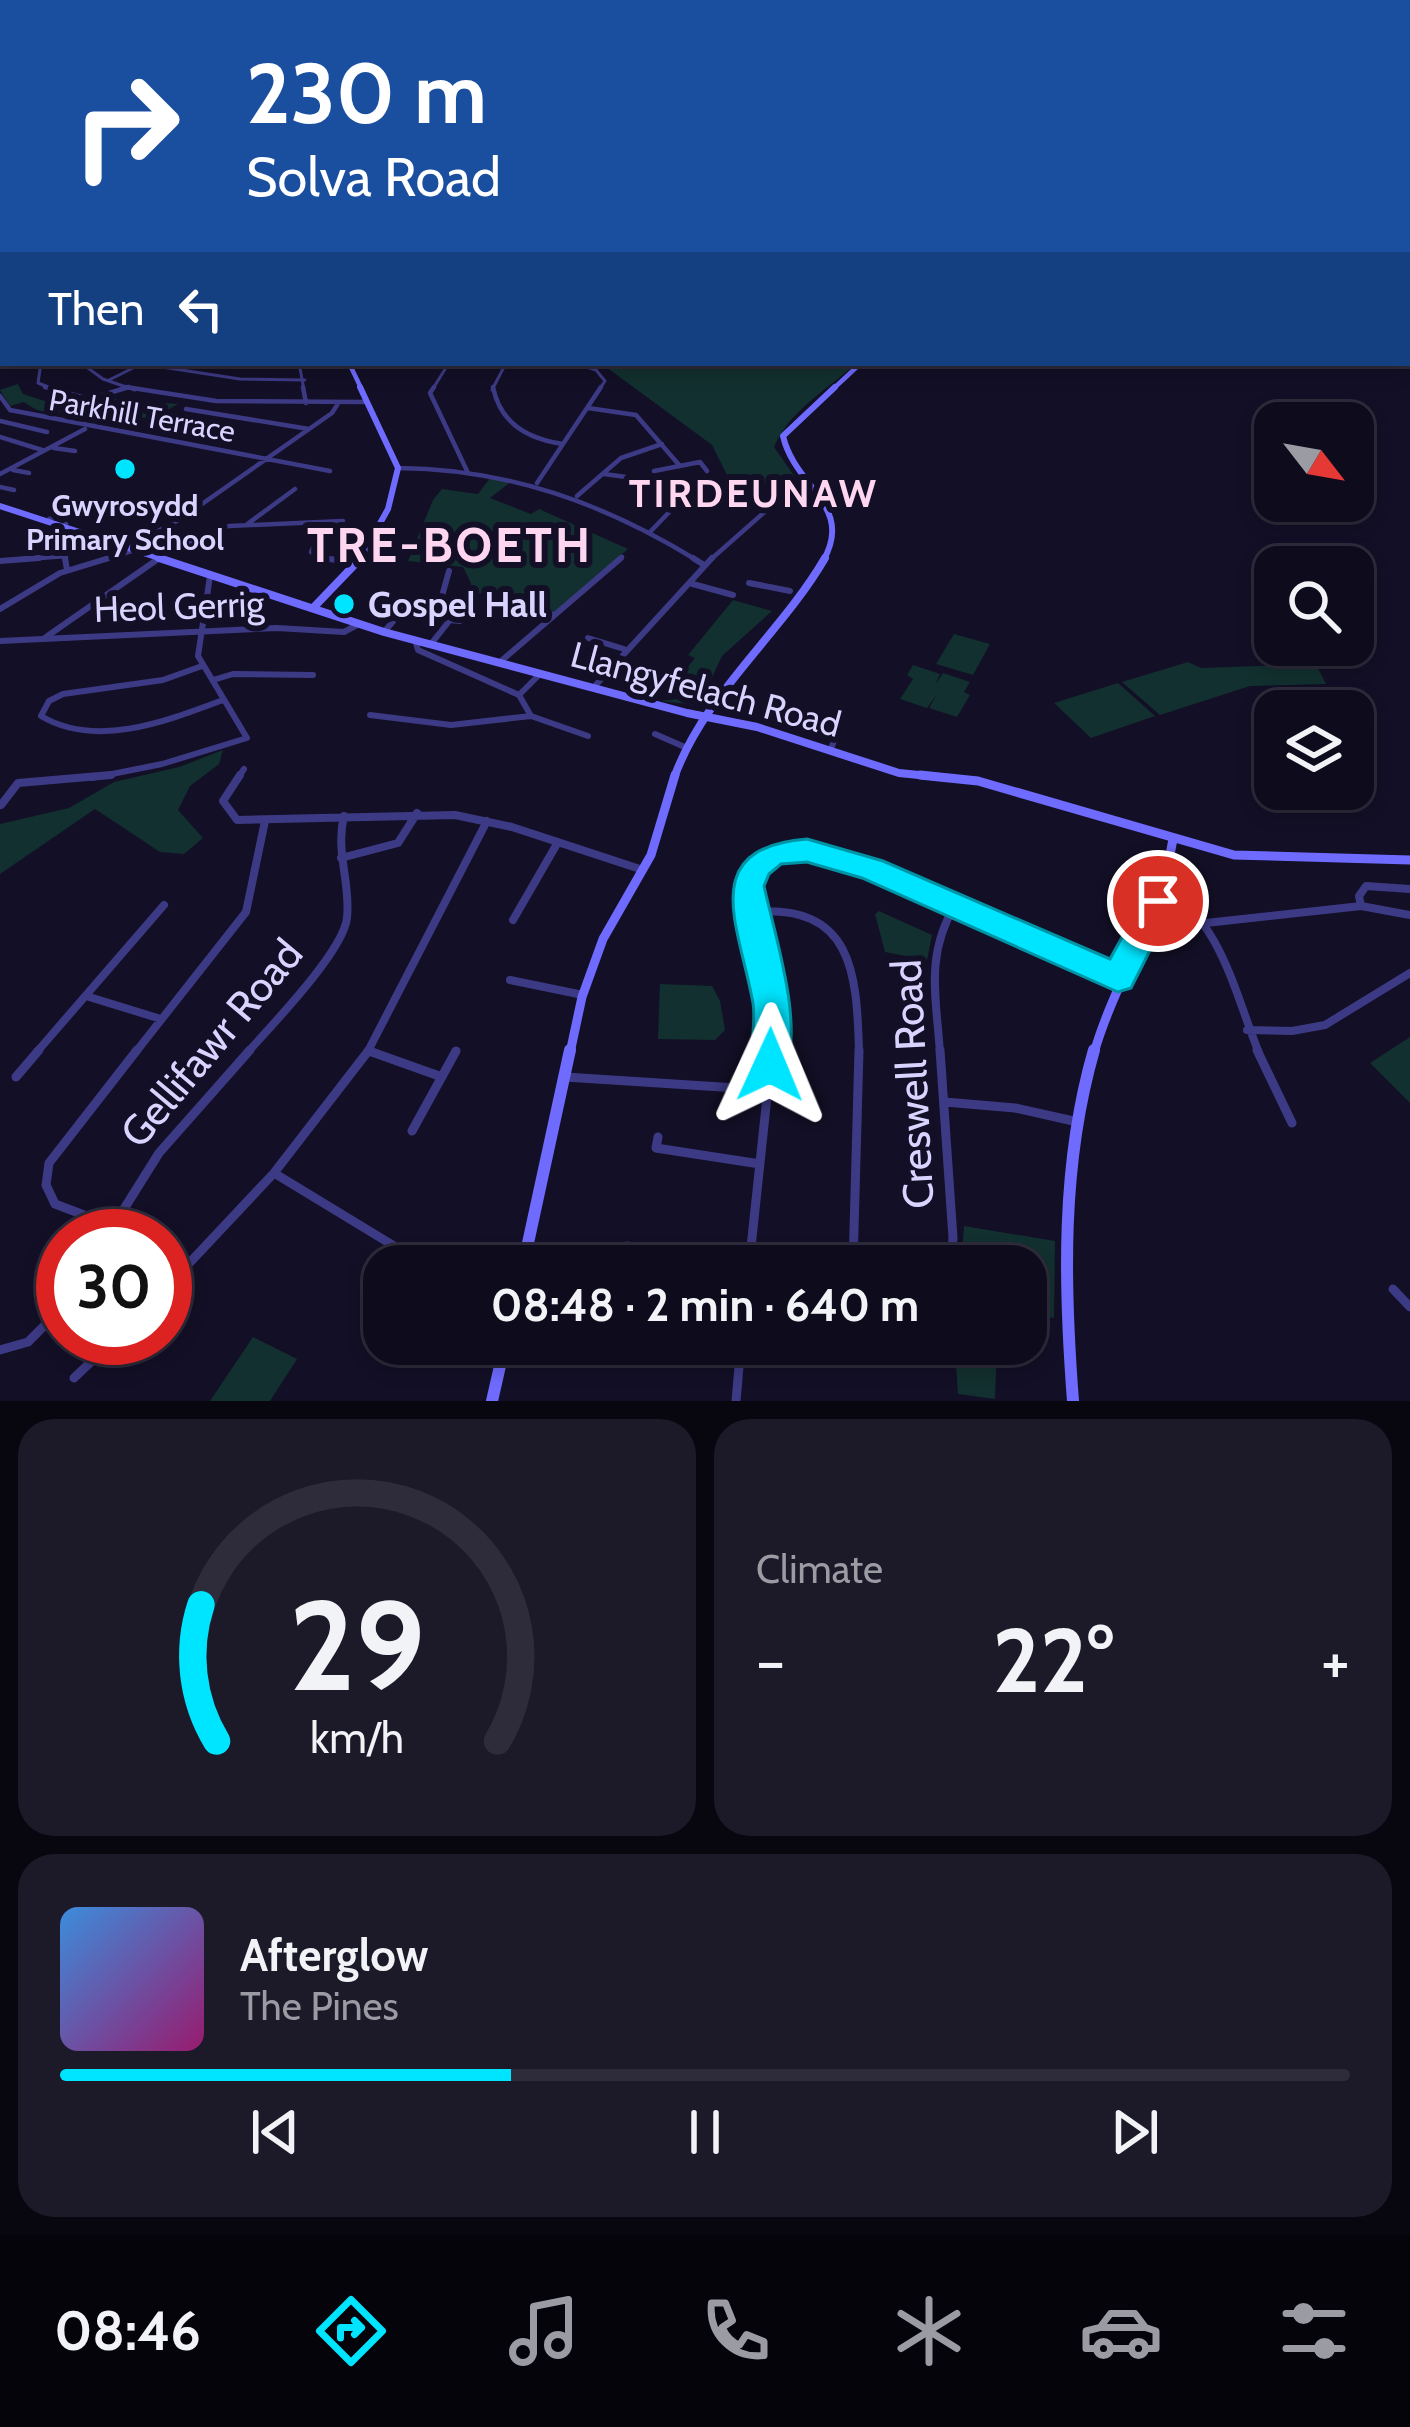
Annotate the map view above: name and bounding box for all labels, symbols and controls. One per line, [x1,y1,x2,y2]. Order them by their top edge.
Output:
text: 230 m [246,42,487,144]
icon: right [48,48,204,204]
text: Solva Road [246,144,501,210]
icon: left [168,276,234,342]
text: Then [48,282,144,336]
street label: Parkhill Terrace [46,381,238,450]
north arrow [1254,402,1374,522]
map controls [1254,402,1374,810]
marker: Gwyrosydd Primary School [112,456,138,482]
district label: TIRDEUNAW [629,469,879,517]
place label: Gwyrosydd Primary School [26,487,224,558]
district label: TRE-BOETH [307,516,593,574]
button: search [1254,546,1374,666]
street label: Heol Gerrig [93,581,266,631]
place label: Gospel Hall [368,582,547,626]
marker: Gospel Hall [331,591,357,617]
street label: Llangyfelach Road [566,632,846,746]
button: layers [1254,690,1374,810]
pin [1107,850,1209,952]
icon: arrive [1125,868,1191,934]
street label: Gellifawr Road [109,928,313,1158]
street label: Creswell Road [880,958,944,1210]
position arrow [707,1002,833,1128]
speed limit sign: 30 [36,1209,192,1365]
text: 08:48 · 2 min · 640 m [491,1278,919,1332]
text: Climate [756,1545,883,1593]
text: 29 [289,1570,425,1721]
text: 22° [992,1605,1114,1715]
text: − [756,1620,785,1701]
text: + [1321,1620,1350,1701]
text: km/h [310,1711,404,1763]
text: Afterglow [240,1928,428,1982]
text: The Pines [240,1982,399,2030]
icon: previous [242,2099,308,2165]
icon: pause [672,2099,738,2165]
icon: next [1102,2099,1168,2165]
icon: directions [309,2289,393,2373]
icon: music [502,2289,586,2373]
icon: phone [694,2289,778,2373]
icon: climate [887,2289,971,2373]
icon: car [1079,2289,1163,2373]
icon: filters [1272,2289,1356,2373]
text: 08:46 [54,2298,201,2364]

